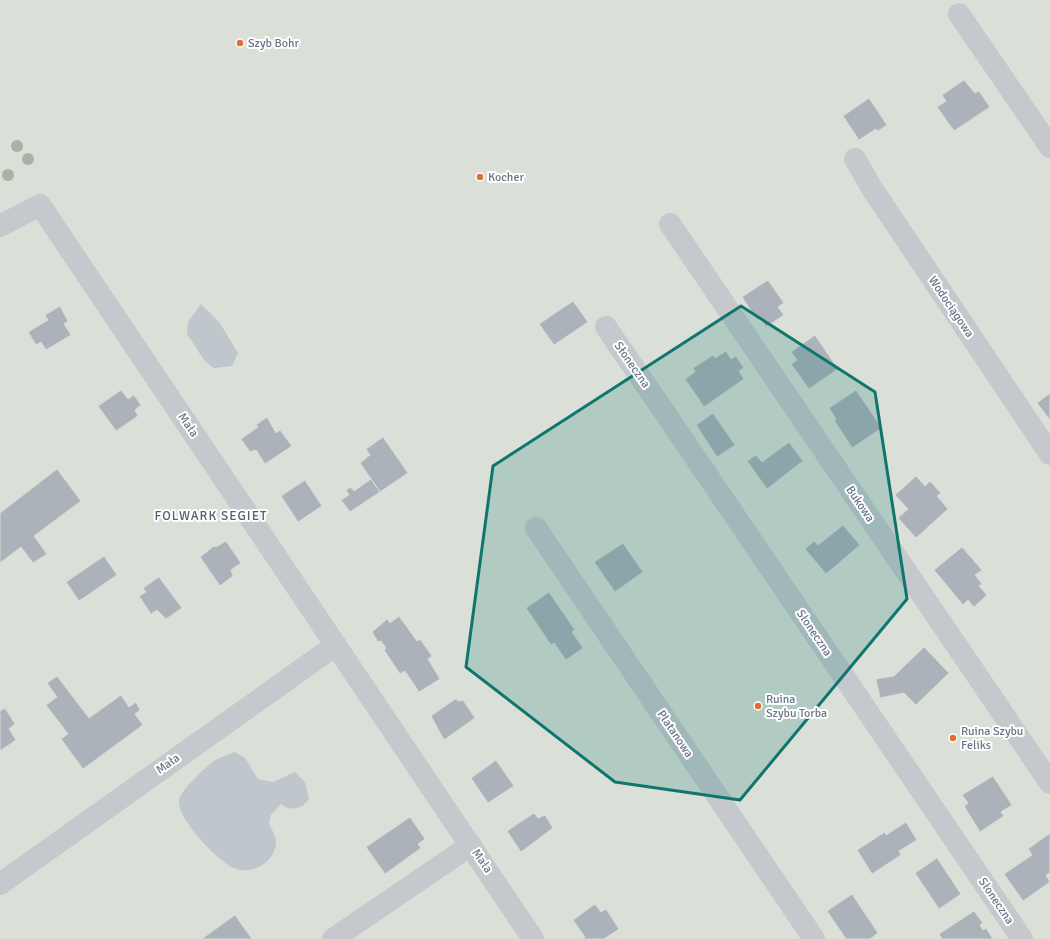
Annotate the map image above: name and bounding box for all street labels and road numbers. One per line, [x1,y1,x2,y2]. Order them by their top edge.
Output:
street label: Wodociągowa [925,273,977,341]
street label: Słoneczna [611,339,653,391]
street label: Mała [175,410,201,440]
street label: Bukowa [842,483,878,525]
street label: Słoneczna [793,607,835,659]
street label: Platanowa [654,707,696,761]
street label: Mała [153,750,183,778]
street label: Mała [469,846,495,876]
street label: Słoneczna [975,875,1017,927]

